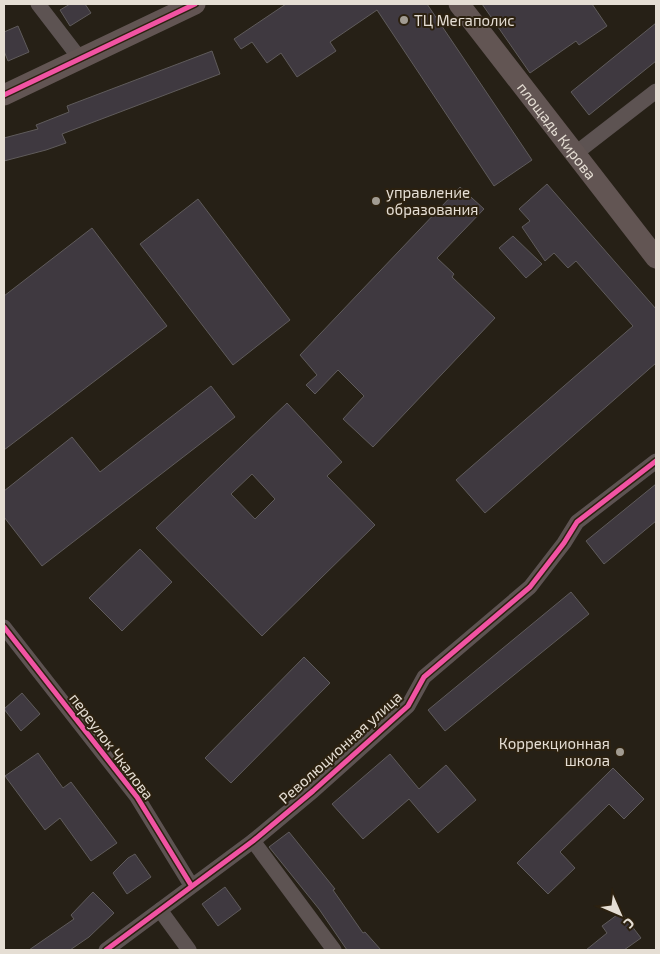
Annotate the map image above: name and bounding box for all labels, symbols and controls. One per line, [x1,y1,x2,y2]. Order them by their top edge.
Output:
place label: ТЦ Мегаполис [414,11,515,29]
marker: ТЦ Мегаполис [398,14,410,26]
street label: площадь Кирова [514,78,600,183]
place label: управление образования [386,183,478,218]
marker: управление образования [370,195,382,207]
street label: Революционная улица [275,687,406,808]
street label: переулок Чкалова [65,689,158,803]
place label: Коррекционная школа [499,734,610,769]
marker: Коррекционная школа [614,746,626,758]
north arrow [595,889,645,939]
text: С [621,915,638,932]

